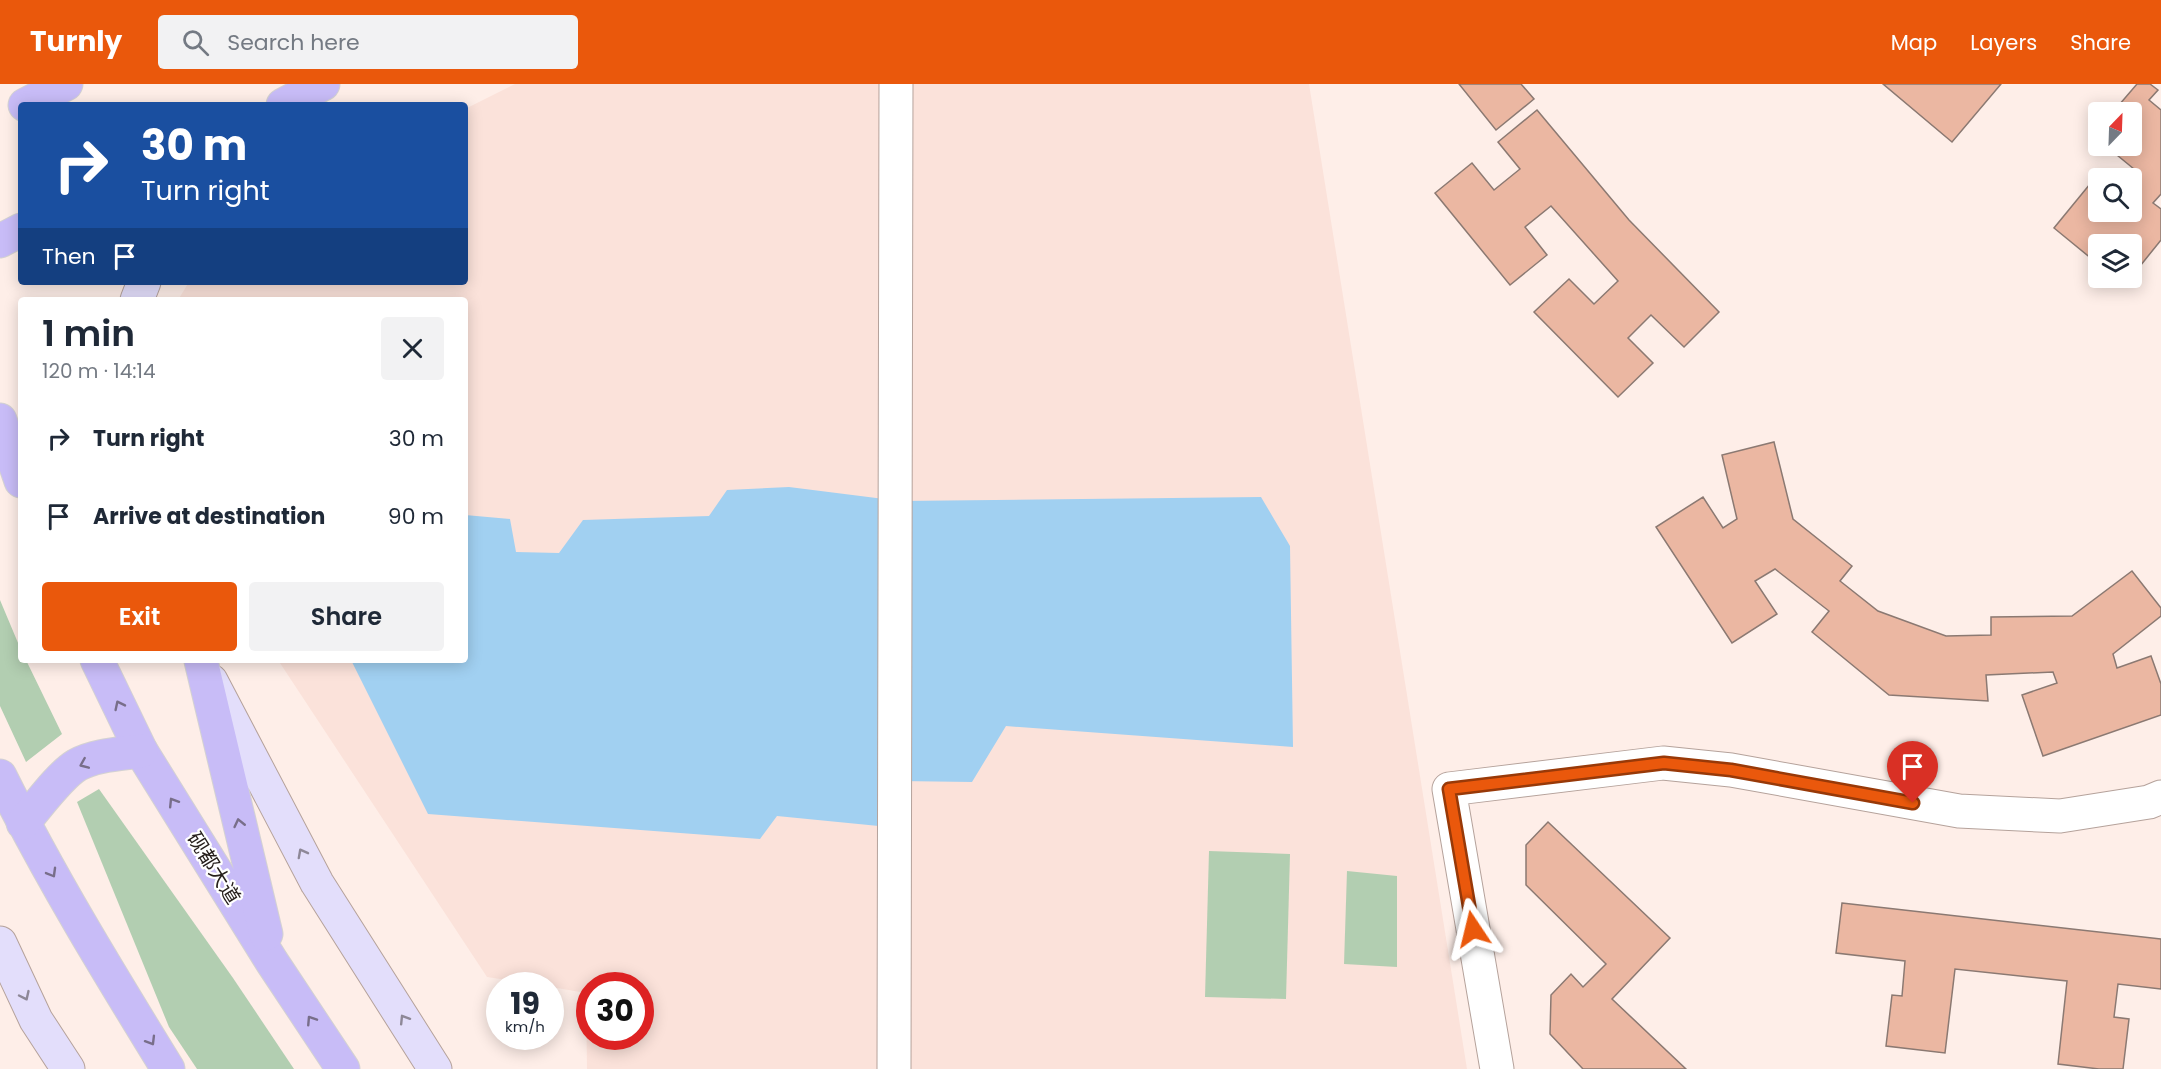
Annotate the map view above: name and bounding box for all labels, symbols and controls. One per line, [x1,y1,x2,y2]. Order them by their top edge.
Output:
search box [158,15,578,69]
text: Turnly [30,22,122,61]
icon: search [179,26,212,59]
text: Search here [227,27,360,58]
text: Map [1891,28,1937,57]
text: Layers [1970,28,2037,57]
text: Share [2070,28,2131,57]
north arrow [2088,102,2142,156]
map controls [2088,102,2142,288]
text: 30 m [141,116,247,175]
icon: right [42,126,120,204]
button: search [2088,168,2142,222]
text: Turn right [141,172,270,209]
button: layers [2088,234,2142,288]
icon: arrive [108,240,141,273]
text: Then [42,241,96,272]
text: 1 min [42,308,135,359]
button: close [381,317,444,380]
text: 120 m · 14:14 [42,357,156,385]
icon: right [42,422,75,455]
text: Turn right [93,423,204,454]
text: 30 m [389,423,444,454]
icon: arrive [42,500,75,533]
text: Arrive at destination [93,501,325,532]
text: 90 m [388,501,444,532]
button: Exit [42,582,237,651]
button: Share [249,582,444,651]
one-way arrow [114,701,126,712]
pin [1887,741,1938,803]
icon: arrive [1896,750,1929,783]
one-way arrow [80,757,91,769]
one-way arrow [168,798,180,808]
one-way arrow [234,818,247,828]
street label: 砚都大道 [181,827,247,909]
one-way arrow [298,849,309,860]
one-way arrow [45,867,57,877]
position arrow [1441,897,1505,961]
speed limit sign: 30 [576,972,654,1050]
text: 19 [510,982,540,1025]
one-way arrow [18,990,30,1001]
one-way arrow [400,1015,411,1026]
one-way arrow [306,1016,318,1026]
text: km/h [505,1016,545,1037]
one-way arrow [144,1035,155,1045]

